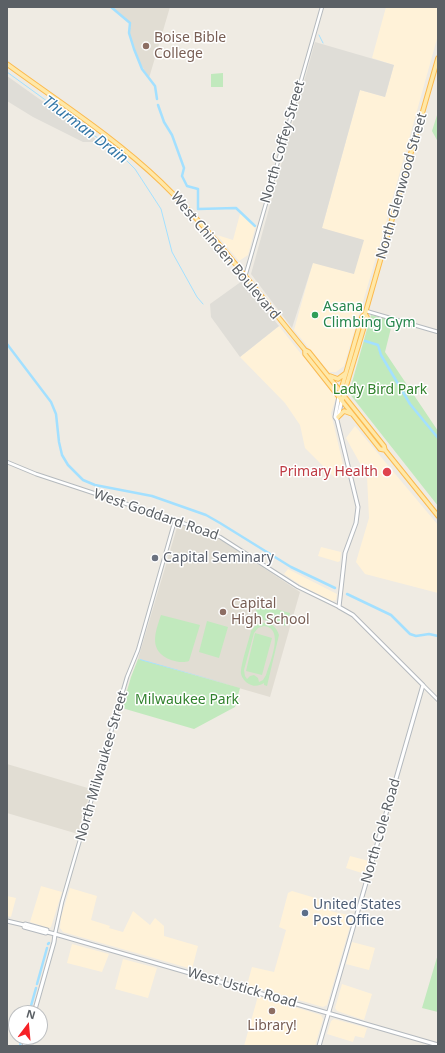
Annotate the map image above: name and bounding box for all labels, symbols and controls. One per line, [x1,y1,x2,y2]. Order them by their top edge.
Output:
place label: Boise Bible College [154,30,226,62]
marker: Boise Bible College [141,41,151,51]
street label: North Coffey Street [257,79,309,205]
water label: Thurman Drain [39,92,131,168]
street label: North Glenwood Street [373,111,431,261]
street label: West Chinden Boulevard [167,189,283,323]
place label: Asana Climbing Gym [323,299,416,332]
marker: Asana Climbing Gym [310,310,320,320]
park label: Lady Bird Park [333,382,427,398]
place label: Primary Health [279,464,378,480]
marker: Primary Health [381,466,393,478]
street label: West Goddard Road [91,486,221,544]
place label: Capital Seminary [163,550,274,566]
marker: Capital Seminary [150,553,160,563]
place label: Capital High School [231,596,309,628]
marker: Capital High School [218,607,228,617]
street label: North Milwaukee Street [72,689,132,843]
park label: Milwaukee Park [135,692,239,708]
street label: North Cole Road [358,777,404,885]
place label: United States Post Office [313,897,401,930]
marker: United States Post Office [300,908,310,918]
street label: West Ustick Road [185,964,299,1012]
north arrow [8,1005,48,1045]
text: N [25,1005,38,1022]
marker: Library! [267,1006,277,1016]
place label: Library! [247,1018,297,1034]

